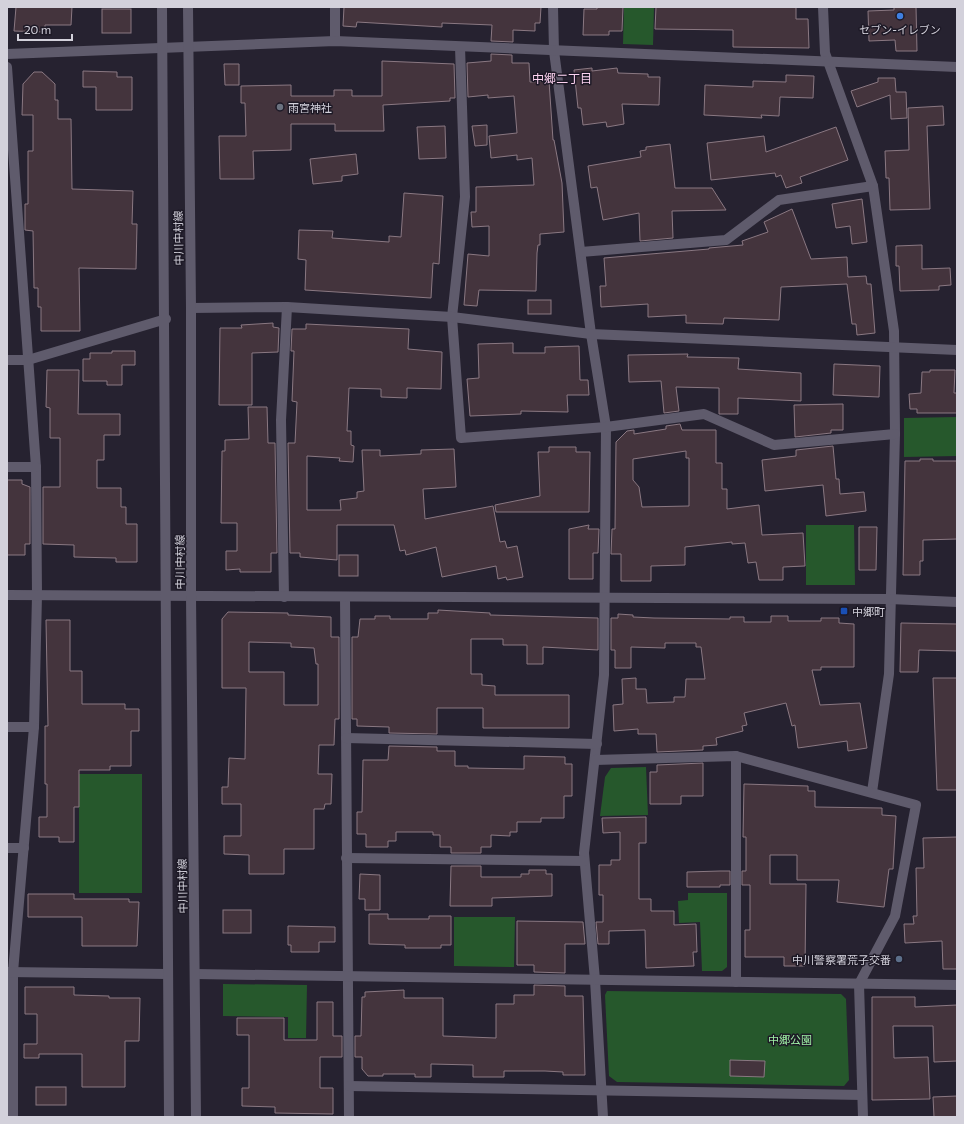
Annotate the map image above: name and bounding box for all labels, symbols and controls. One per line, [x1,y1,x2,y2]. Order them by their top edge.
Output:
marker: セブン-イレブン [895,11,905,21]
scale bar [18,16,72,42]
text: 20 m [24,22,51,36]
place label: セブン-イレブン [859,23,941,36]
district label: 中郷二丁目 [532,71,592,85]
place label: 雨宮神社 [288,101,332,114]
marker: 雨宮神社 [275,102,285,112]
street label: 中川中村線 [171,210,185,266]
street label: 中川中村線 [173,535,186,590]
place label: 中郷町 [852,605,885,618]
marker: 中郷町 [839,606,849,616]
street label: 中川中村線 [175,858,189,914]
place label: 中川警察署荒子交番 [792,953,891,966]
marker: 中川警察署荒子交番 [894,954,904,964]
park label: 中郷公園 [768,1033,812,1046]

